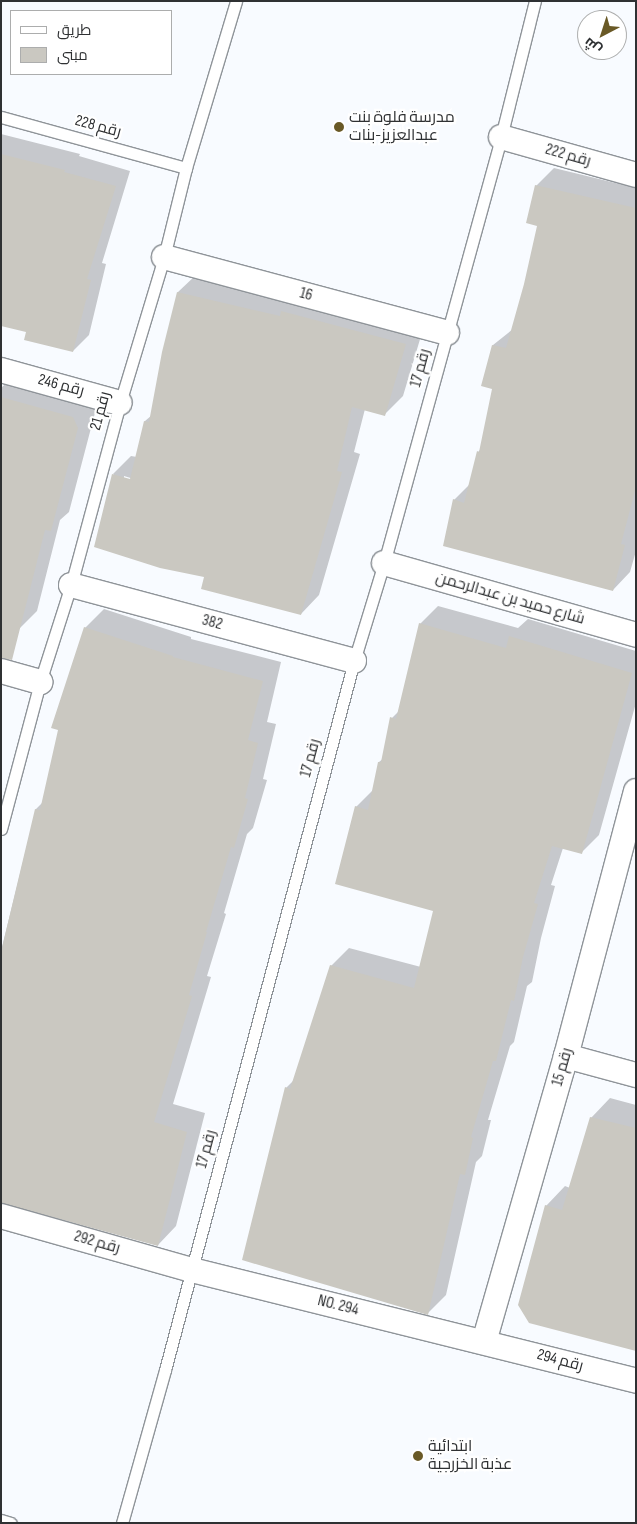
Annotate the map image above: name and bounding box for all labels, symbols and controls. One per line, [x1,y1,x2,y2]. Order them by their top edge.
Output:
legend [10,10,172,75]
north arrow [577,10,627,60]
text: طريق [57,21,91,40]
text: ش [580,34,605,58]
text: مبنى [57,46,88,65]
place label: مدرسة فلوة بنت عبدالعزيز-بنات [349,108,455,146]
street label: رقم 228 [73,112,123,142]
marker: مدرسة فلوة بنت عبدالعزيز-بنات [333,121,345,133]
street label: رقم 222 [543,140,593,172]
street label: 16 [297,284,315,306]
street label: رقم 17 [407,347,435,389]
street label: رقم 246 [36,371,86,401]
street label: رقم 21 [87,390,115,432]
street label: شارع حميد بن عبدالرحمن [433,569,587,629]
street label: 382 [200,611,224,635]
street label: رقم 17 [297,737,325,779]
street label: رقم 15 [548,1046,578,1088]
street label: رقم 17 [193,1128,221,1170]
street label: رقم 292 [72,1227,122,1259]
street label: NO. 294 [315,1292,361,1320]
street label: رقم 294 [535,1346,585,1376]
place label: ابتدائية عذبة الخزرجية [428,1437,512,1475]
marker: ابتدائية عذبة الخزرجية [412,1450,424,1462]

